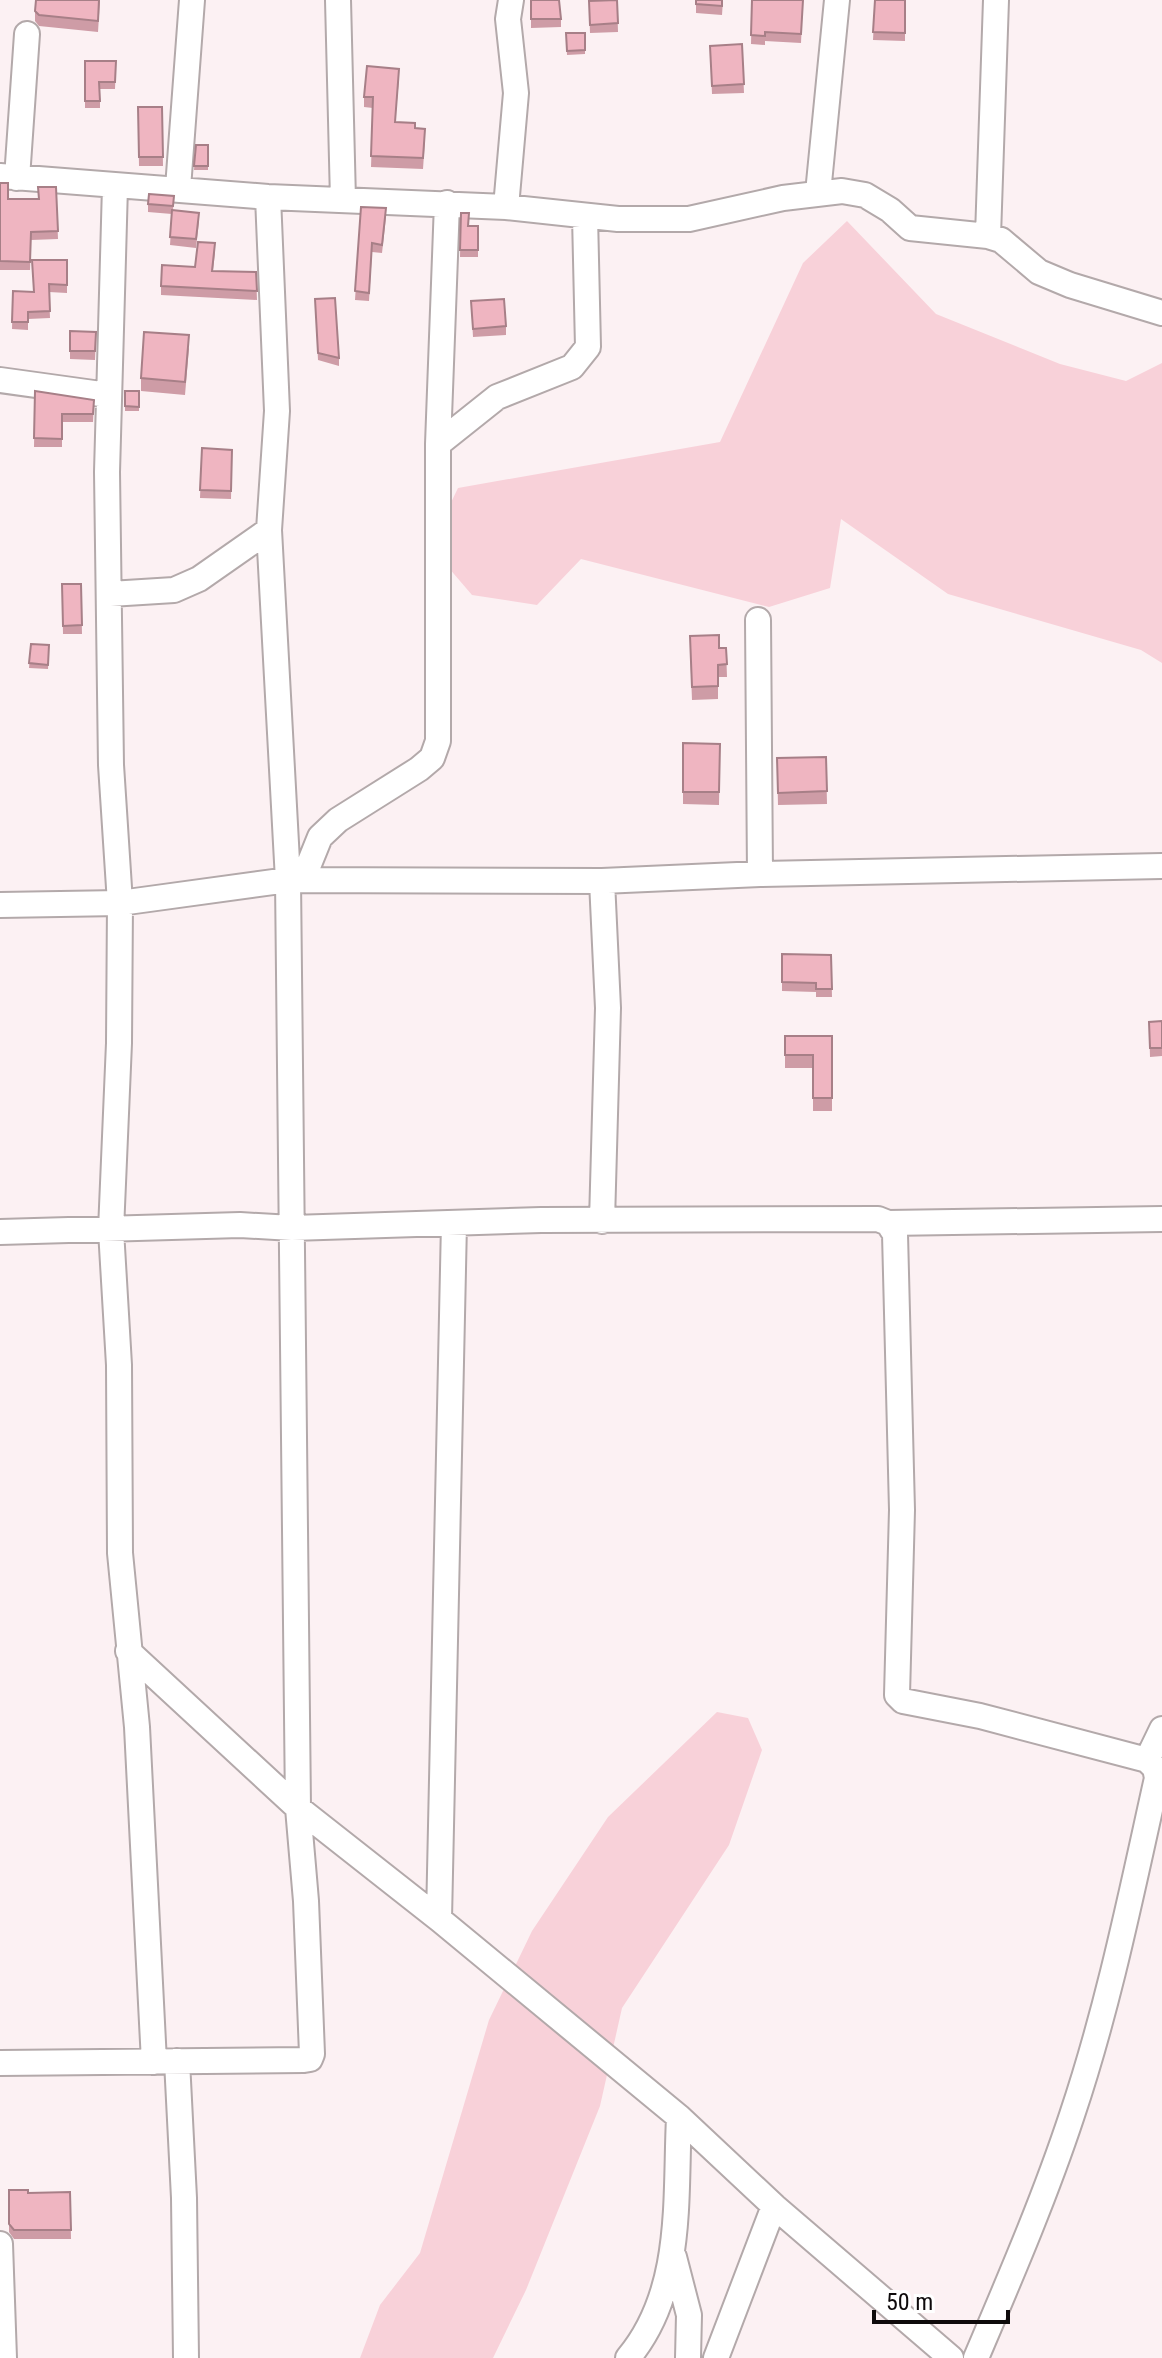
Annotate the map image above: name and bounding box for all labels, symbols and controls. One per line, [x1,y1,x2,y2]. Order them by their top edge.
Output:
scale bar [874,2274,1008,2324]
text: 50 m [886,2288,933,2316]

